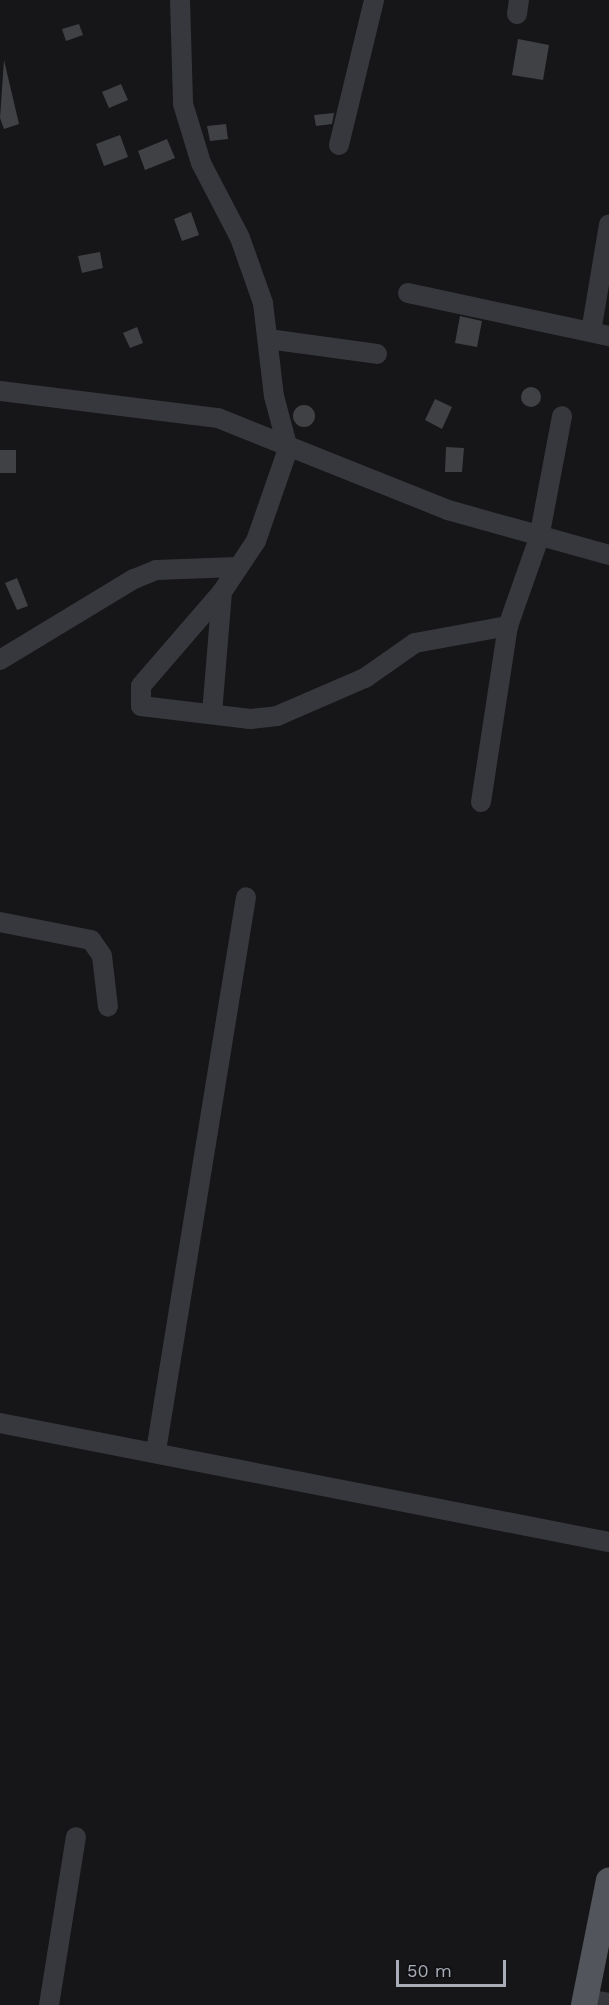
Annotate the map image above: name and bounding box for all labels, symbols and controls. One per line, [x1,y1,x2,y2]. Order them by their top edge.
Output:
scale bar [399,1948,508,1986]
text: 50 m [407,1960,452,1981]

